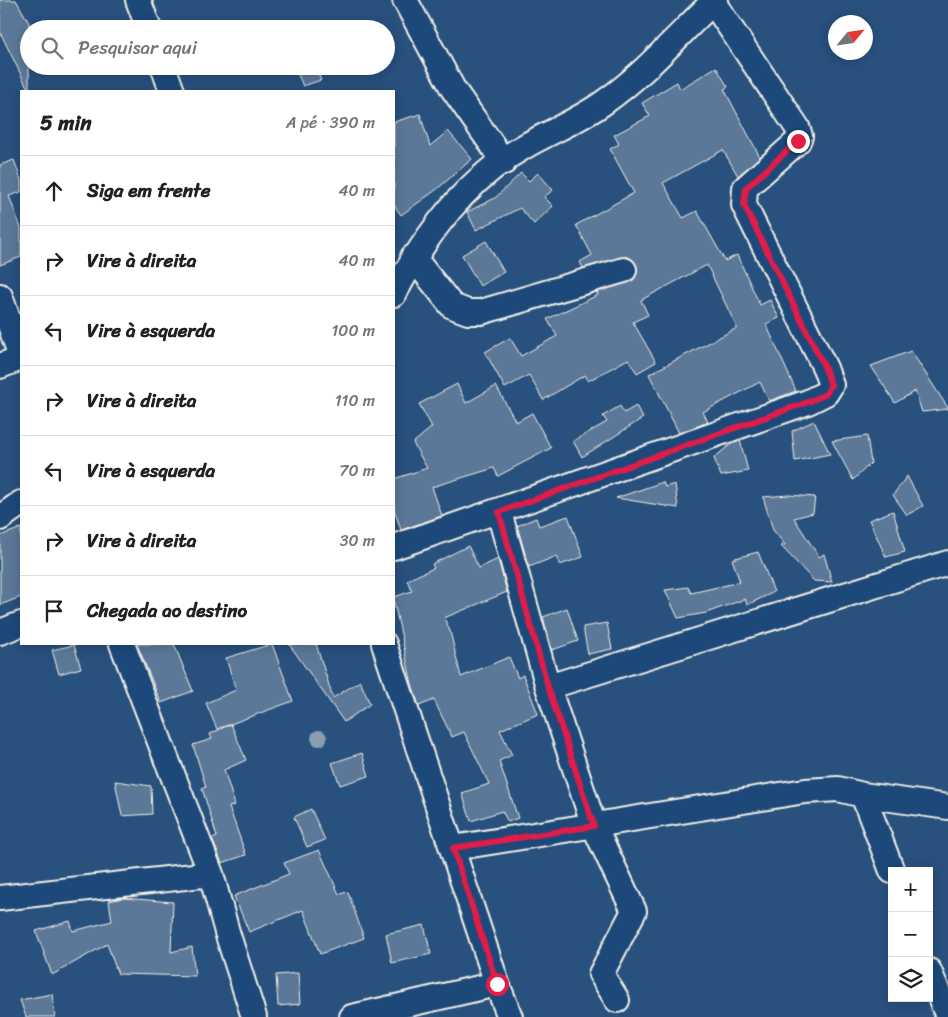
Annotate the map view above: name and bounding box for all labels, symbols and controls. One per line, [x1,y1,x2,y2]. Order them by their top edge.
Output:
north arrow [828,15,873,60]
search box [20,20,395,75]
text: Pesquisar aqui [78,31,197,64]
icon: search [38,34,66,62]
text: 5 min [40,104,92,142]
text: A pé · 390 m [286,108,375,137]
route end [787,130,810,153]
text: Siga em frente [87,174,210,207]
text: 40 m [338,176,375,205]
icon: ahead [40,177,68,205]
text: Vire à direita [87,244,196,277]
text: 40 m [338,246,375,275]
icon: right [40,247,68,275]
text: Vire à esquerda [87,314,215,347]
text: 100 m [331,316,375,345]
icon: left [40,317,68,345]
text: Vire à direita [87,384,196,417]
text: 110 m [335,386,375,415]
icon: right [40,387,68,415]
text: Vire à esquerda [87,454,215,487]
text: 70 m [339,456,375,485]
icon: left [40,457,68,485]
text: Vire à direita [87,524,196,557]
text: 30 m [340,526,375,555]
icon: right [40,527,68,555]
text: Chegada ao destino [87,594,247,627]
icon: arrive [40,597,68,625]
map controls [888,867,933,1002]
button: + [888,867,933,912]
button: − [888,912,933,957]
button: layers [888,957,933,1002]
route start [486,973,509,996]

